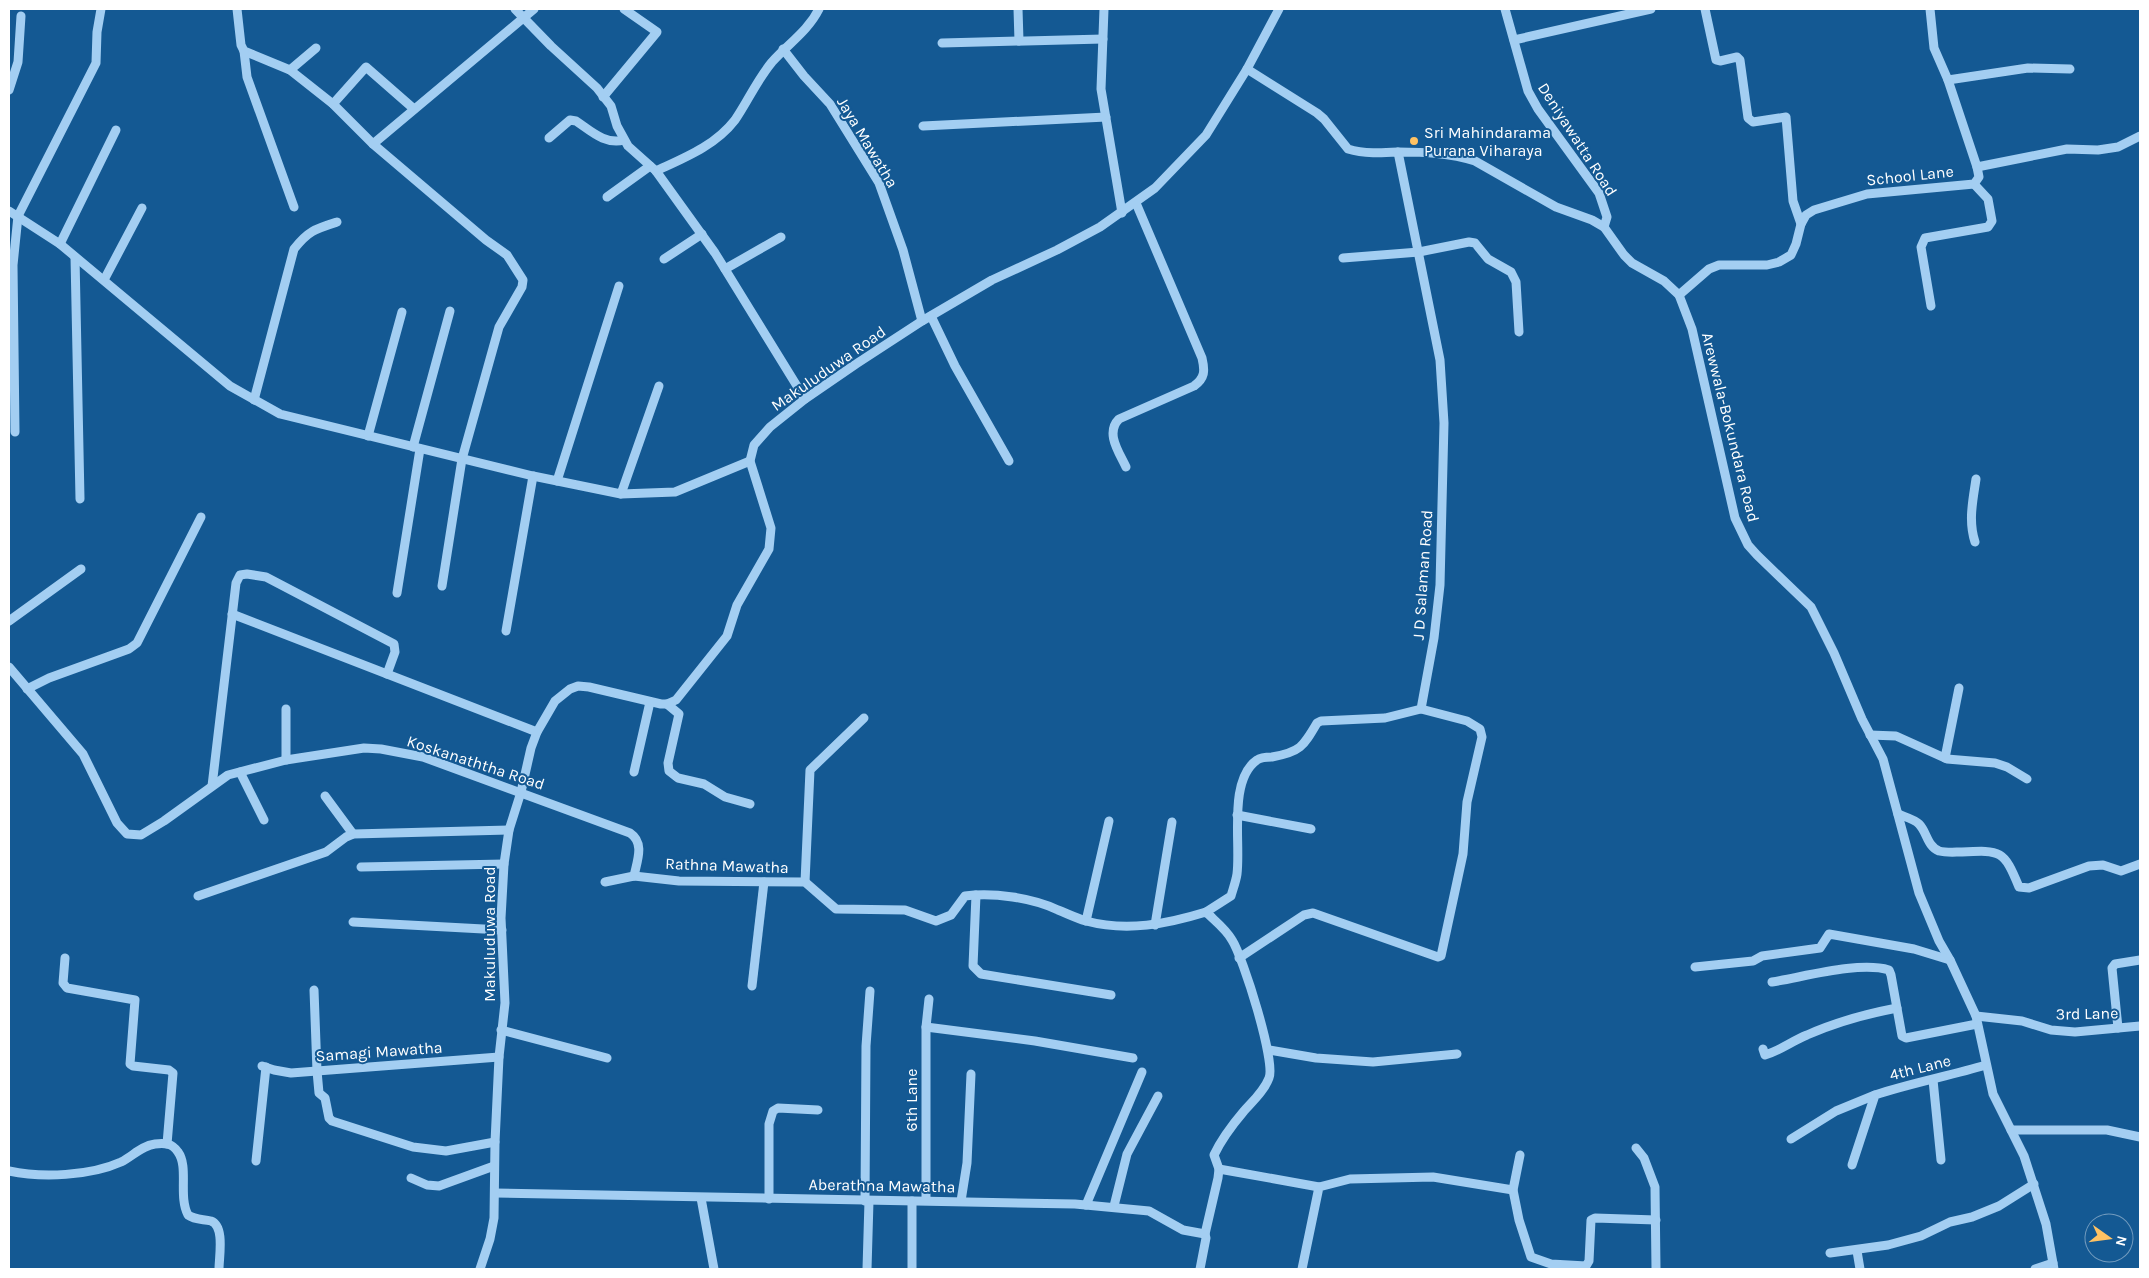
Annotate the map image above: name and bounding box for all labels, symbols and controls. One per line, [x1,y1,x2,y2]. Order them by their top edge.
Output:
street label: Deniyawatta Road [1534,79,1621,200]
street label: Jaya Mawatha [833,93,902,191]
place label: Sri Mahindarama Purana Viharaya [1424,123,1551,160]
marker: Sri Mahindarama Purana Viharaya [1408,135,1420,147]
street label: School Lane [1866,161,1955,190]
street label: Makuluduwa Road [767,322,889,415]
street label: Arewwala-Bokundara Road [1698,330,1763,524]
street label: J D Salaman Road [1408,509,1437,641]
street label: Koskanaththa Road [404,731,547,794]
street label: Rathna Mawatha [665,854,789,877]
street label: Makuluduwa Road [480,866,499,1002]
street label: 3rd Lane [2056,1003,2119,1024]
street label: Samagi Mawatha [315,1038,443,1065]
street label: 4th Lane [1887,1051,1953,1084]
street label: 6th Lane [902,1069,921,1131]
street label: Aberathna Mawatha [809,1175,955,1196]
north arrow [2084,1213,2134,1263]
text: N [2112,1234,2131,1248]

